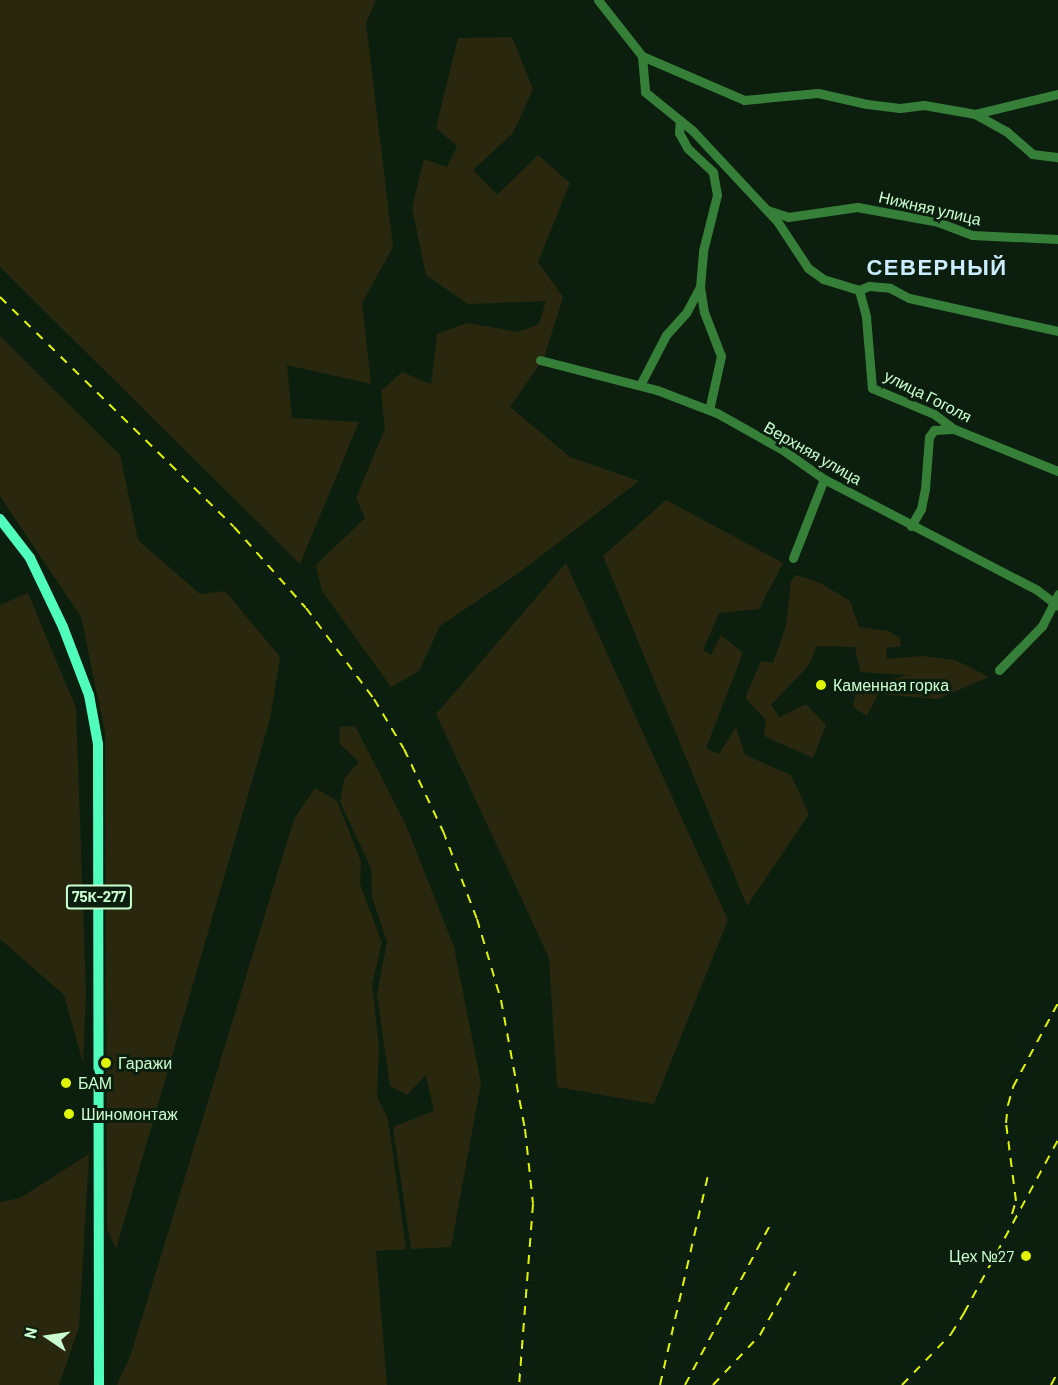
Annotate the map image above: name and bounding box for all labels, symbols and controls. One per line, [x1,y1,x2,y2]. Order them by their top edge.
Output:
street label: Нижняя улица [877,187,983,229]
district label: СЕВЕРНЫЙ [866,254,1008,280]
street label: улица Гоголя [881,366,975,426]
street label: Верхняя улица [761,417,865,489]
place label: Каменная горка [833,675,949,695]
marker: Каменная горка [814,678,828,692]
road number: 75К-277 [64,885,134,909]
place label: Гаражи [118,1053,172,1073]
marker: Гаражи [99,1056,113,1070]
place label: БАМ [78,1073,112,1093]
marker: БАМ [59,1076,73,1090]
place label: Шиномонтаж [81,1104,178,1124]
marker: Шиномонтаж [62,1107,76,1121]
place label: Цех №27 [949,1246,1014,1266]
marker: Цех №27 [1019,1249,1033,1263]
north arrow [18,1307,78,1367]
text: N [20,1326,40,1340]

